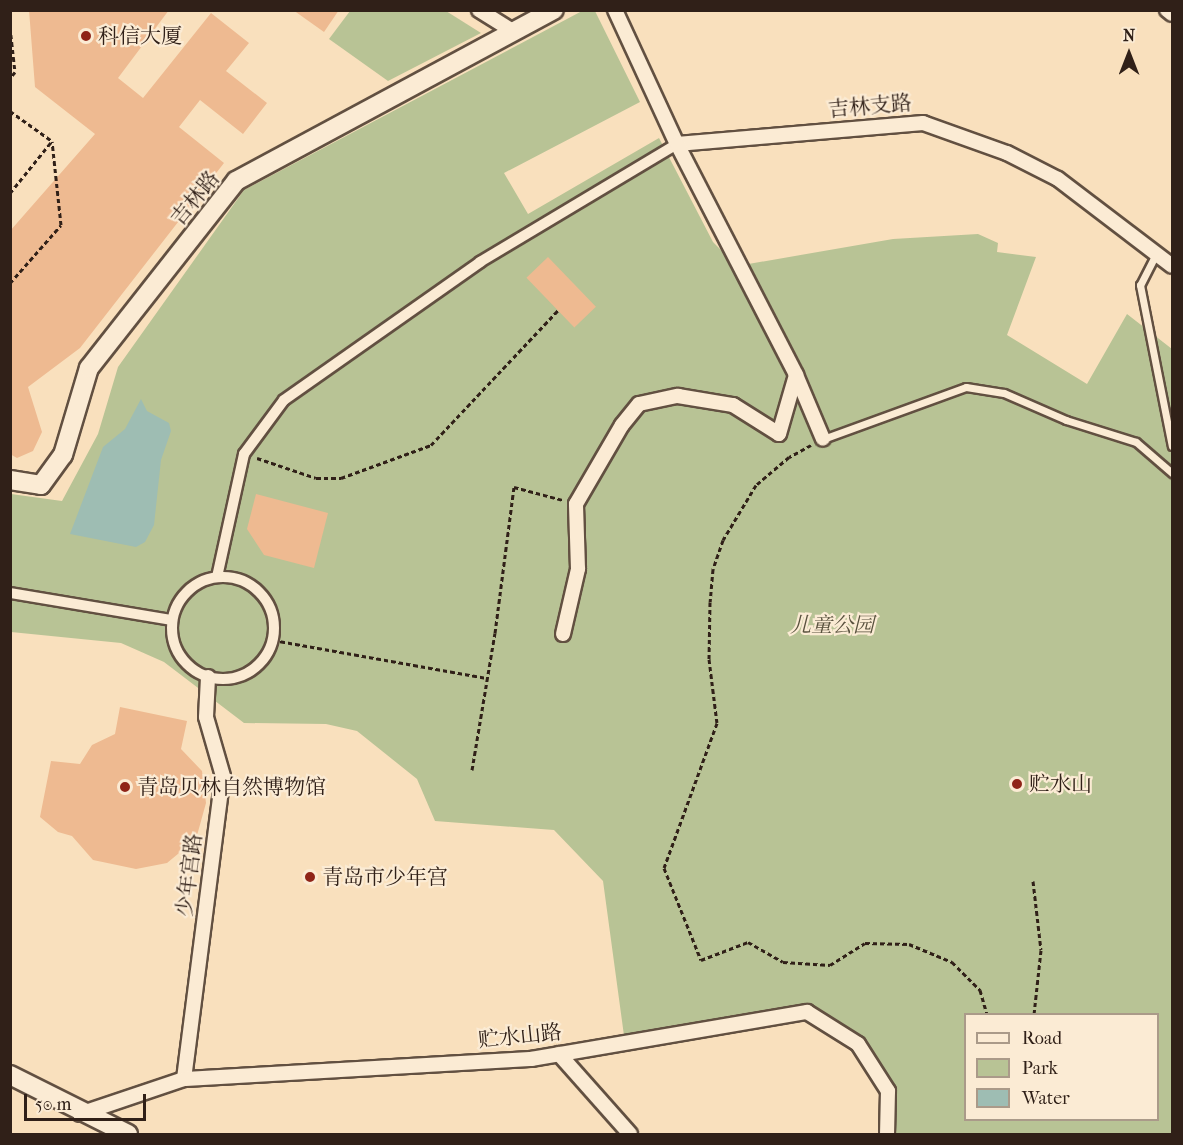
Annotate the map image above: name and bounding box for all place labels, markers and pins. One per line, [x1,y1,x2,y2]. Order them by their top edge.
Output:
place label: 科信大厦 [98,23,182,49]
marker: 科信大厦 [79,29,93,43]
place label: 贮水山 [1029,771,1092,797]
place label: 青岛贝林自然博物馆 [137,774,326,800]
marker: 贮水山 [1010,777,1024,791]
marker: 青岛贝林自然博物馆 [118,780,132,794]
place label: 青岛市少年宫 [322,864,448,890]
marker: 青岛市少年宫 [303,870,317,884]

